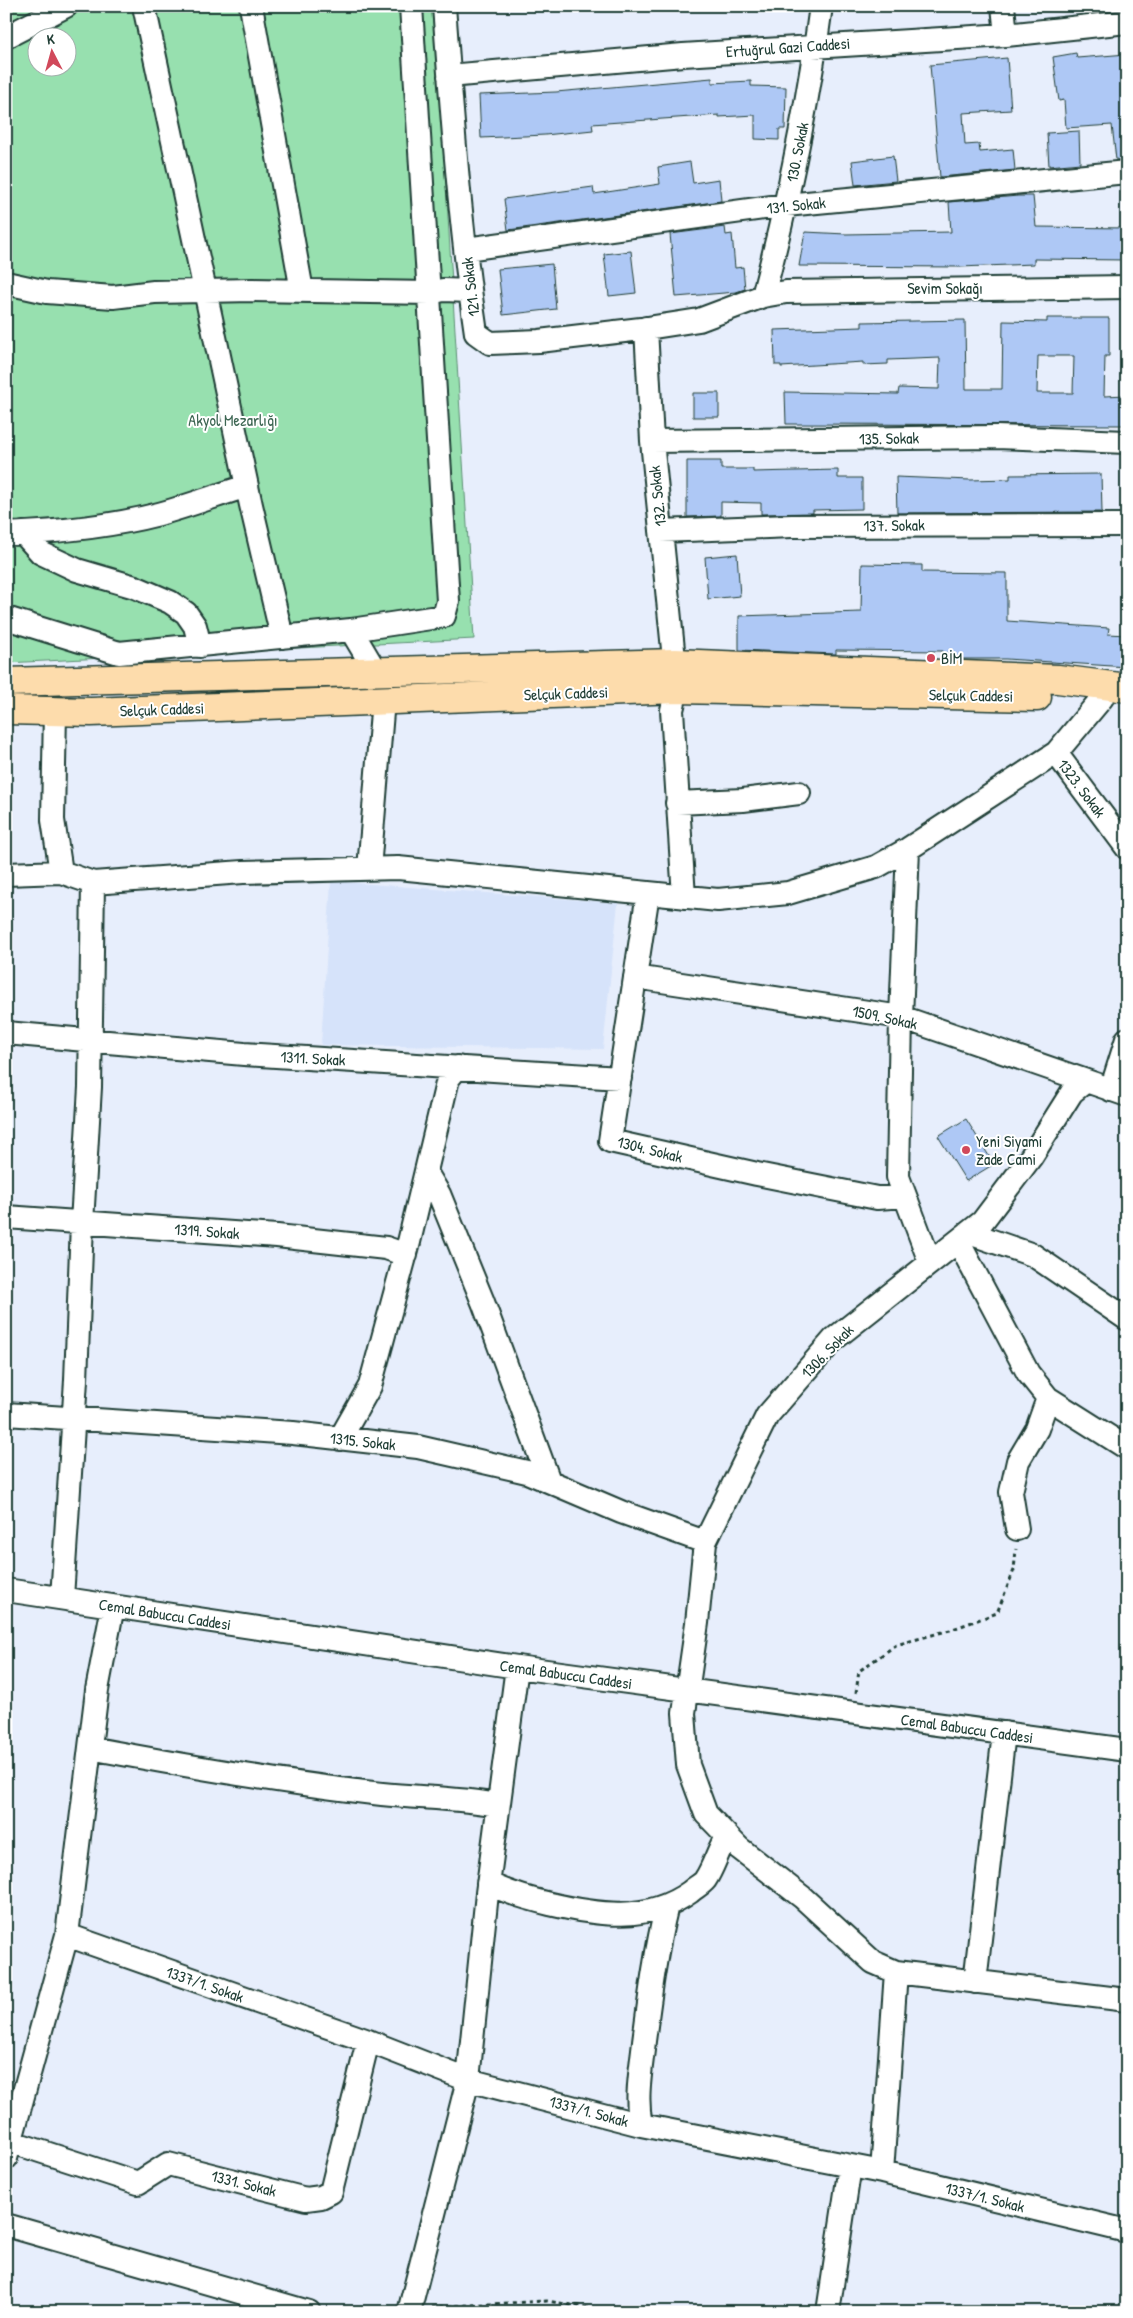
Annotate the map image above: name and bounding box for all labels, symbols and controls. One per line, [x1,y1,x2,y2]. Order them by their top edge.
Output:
north arrow [28,28,78,78]
text: K [46,29,56,48]
street label: Ertuğrul Gazi Caddesi [725,32,851,62]
street label: 130. Sokak [780,120,814,184]
street label: 131. Sokak [765,191,827,219]
street label: 121. Sokak [455,256,485,318]
street label: Sevim Sokağı [907,277,983,299]
park label: Akyol Mezarlığı [188,409,278,431]
street label: 135. Sokak [859,426,920,450]
street label: 132. Sokak [643,464,671,527]
street label: 137. Sokak [863,513,925,537]
place label: BİM [941,647,962,669]
marker: BİM [925,652,937,664]
street label: Selçuk Caddesi [523,681,609,705]
street label: Selçuk Caddesi [929,683,1013,707]
street label: Selçuk Caddesi [119,697,205,721]
street label: 1323. Sokak [1053,754,1111,822]
street label: 1509. Sokak [850,999,920,1035]
street label: 1311. Sokak [280,1045,346,1071]
street label: 1304. Sokak [615,1130,685,1168]
place label: Yeni Siyami Zade Cami [976,1130,1042,1170]
marker: Yeni Siyami Zade Cami [960,1144,972,1156]
street label: 1319. Sokak [174,1218,241,1244]
street label: 1306. Sokak [796,1319,858,1383]
street label: 1315. Sokak [329,1427,397,1455]
street label: Cemal Babuccu Caddesi [97,1593,233,1635]
street label: Cemal Babuccu Caddesi [498,1654,634,1694]
street label: Cemal Babuccu Caddesi [899,1708,1035,1748]
street label: 1337/1. Sokak [163,1960,247,2008]
street label: 1337/1. Sokak [547,2090,631,2132]
street label: 1331. Sokak [209,2164,279,2202]
street label: 1337/1. Sokak [943,2177,1027,2218]

